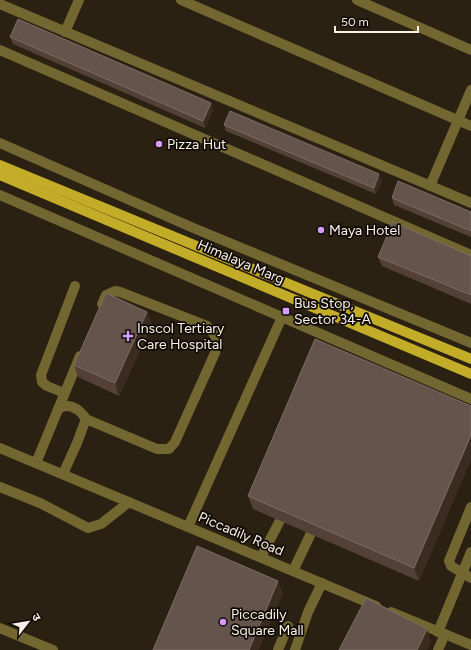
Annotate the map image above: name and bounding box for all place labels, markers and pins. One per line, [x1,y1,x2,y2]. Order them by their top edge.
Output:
place label: Pizza Hut [167,136,226,153]
marker: Pizza Hut [154,139,164,149]
place label: Maya Hotel [329,222,400,239]
marker: Maya Hotel [316,225,326,235]
place label: Bus Stop, Sector 34-A [294,295,372,328]
marker: Bus Stop, Sector 34-A [281,306,291,316]
place label: Inscol Tertiary Care Hospital [137,320,225,353]
marker: Inscol Tertiary Care Hospital [122,330,134,342]
place label: Piccadily Square Mall [231,606,304,639]
marker: Piccadily Square Mall [218,617,228,627]

